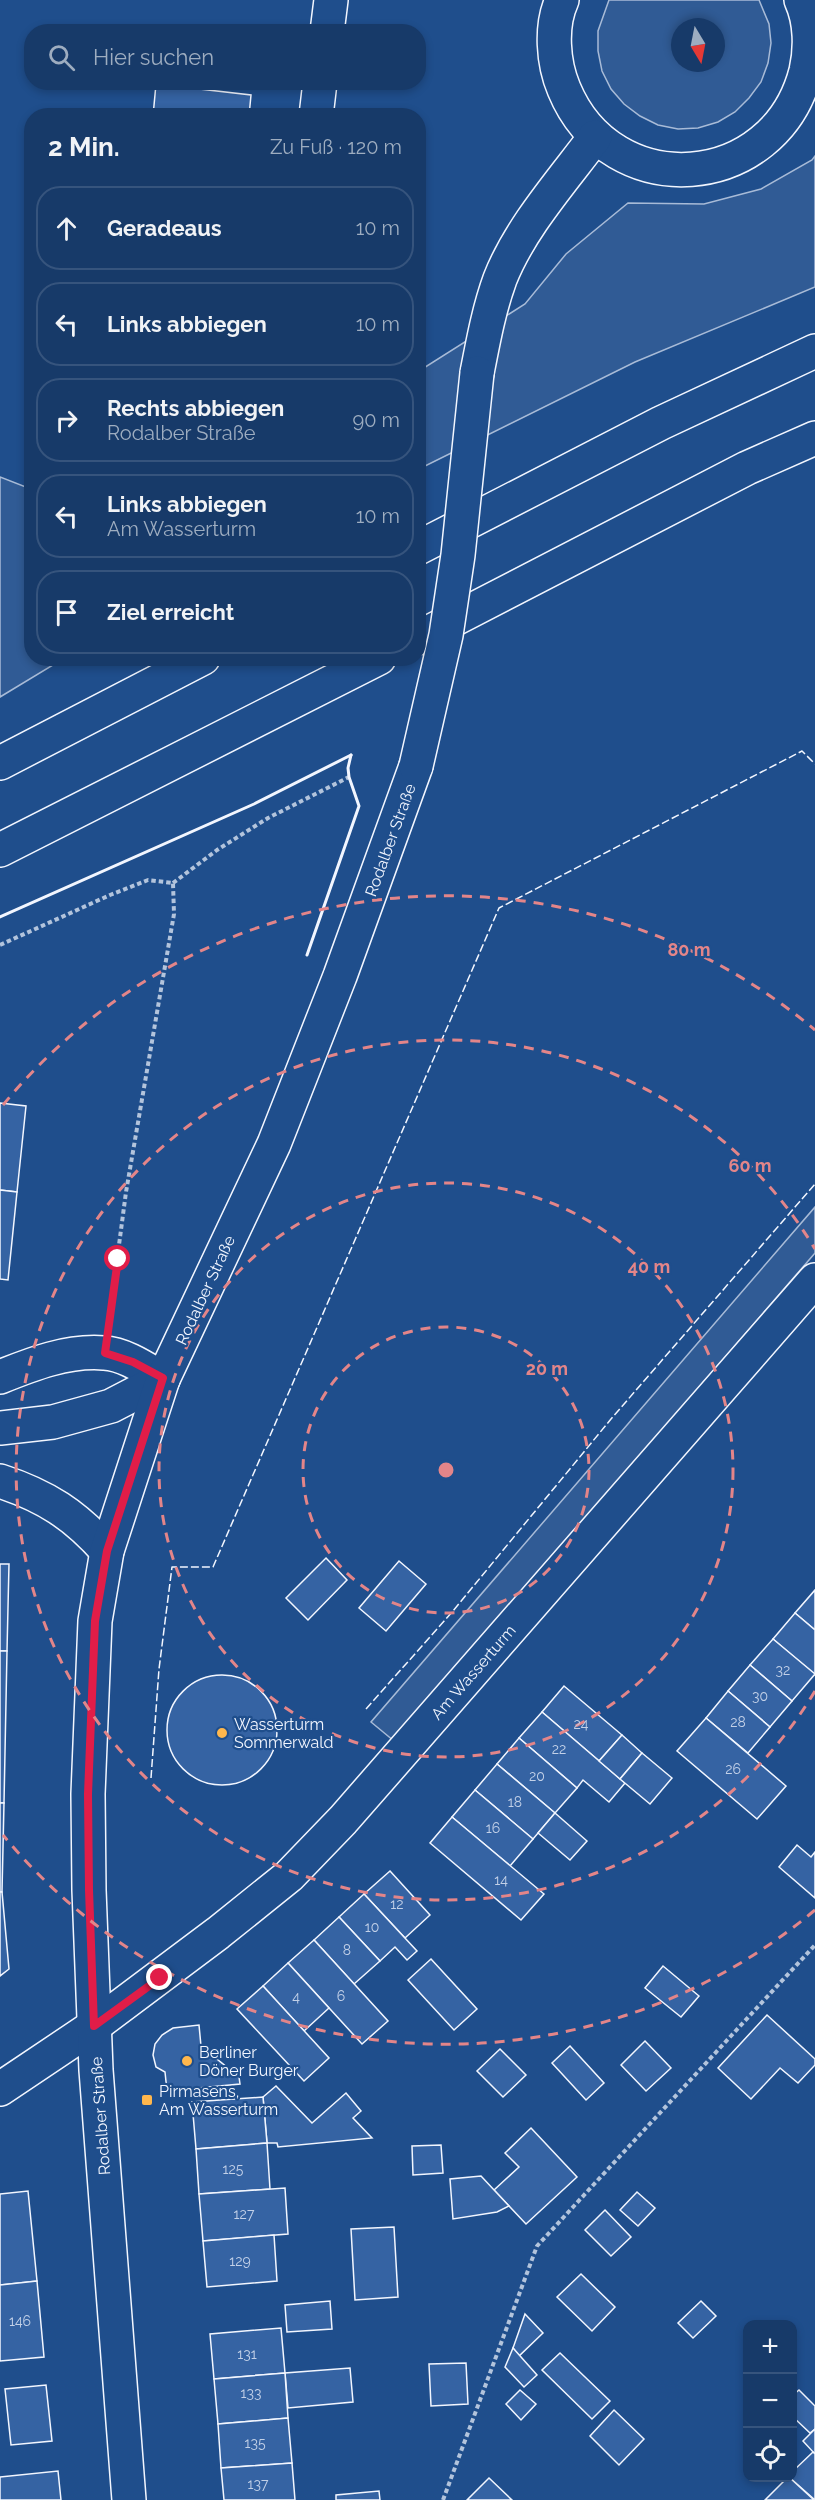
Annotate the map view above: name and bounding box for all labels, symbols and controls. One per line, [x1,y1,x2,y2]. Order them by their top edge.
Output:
north arrow [671,18,725,72]
search box [24,24,426,90]
icon: search [45,41,78,74]
text: Hier suchen [93,44,214,70]
text: 2 Min. [48,132,120,162]
text: Zu Fuß · 120 m [270,135,402,159]
icon: ahead [50,212,83,245]
text: Geradeaus [107,215,222,241]
text: 10 m [356,216,400,240]
icon: left [50,308,83,341]
text: Links abbiegen [107,311,267,337]
text: 10 m [356,312,400,336]
text: Rechts abbiegen [107,395,284,421]
icon: right [50,404,83,437]
text: 90 m [353,408,400,432]
text: Rodalber Straße [107,421,255,445]
text: Links abbiegen [107,491,267,517]
icon: left [50,500,83,533]
text: 10 m [356,504,400,528]
text: Am Wasserturm [107,517,256,541]
icon: arrive [50,596,83,629]
text: Ziel erreicht [107,599,234,625]
street label: Rodalber Straße [361,781,420,899]
text: 80 m [667,939,711,960]
text: 60 m [728,1155,772,1176]
street label: Rodalber Straße [172,1232,239,1348]
route start [104,1245,130,1271]
text: 40 m [628,1256,670,1277]
text: 20 m [526,1358,568,1379]
centre of rings [436,1460,456,1480]
street label: Am Wasserturm [427,1621,520,1724]
house number: 32 [776,1662,790,1678]
house number: 30 [752,1688,768,1704]
house number: 28 [730,1714,746,1730]
place label: Wasserturm Sommerwald [234,1715,334,1752]
house number: 24 [574,1716,589,1732]
marker: Wasserturm Sommerwald [215,1726,229,1740]
house number: 22 [552,1741,566,1757]
house number: 26 [725,1761,741,1777]
house number: 20 [529,1768,545,1784]
house number: 18 [508,1794,522,1810]
house number: 16 [486,1820,500,1836]
house number: 14 [494,1872,508,1888]
house number: 12 [390,1896,404,1912]
house number: 10 [365,1919,379,1935]
house number: 8 [343,1942,351,1958]
route end [146,1964,172,1990]
house number: 6 [337,1988,345,2004]
house number: 4 [292,1989,300,2005]
place label: Berliner Döner Burger [199,2043,299,2080]
marker: Berliner Döner Burger [180,2054,194,2068]
street label: Rodalber Straße [87,2056,114,2176]
place label: Pirmasens, Am Wasserturm [159,2082,278,2119]
marker: Pirmasens, Am Wasserturm [140,2093,154,2107]
house number: 125 [223,2161,244,2177]
house number: 127 [234,2206,255,2222]
house number: 129 [229,2253,251,2269]
house number: 146 [9,2313,31,2329]
map controls [743,2320,797,2482]
button: + [743,2320,797,2374]
house number: 131 [237,2346,257,2362]
button: − [743,2374,797,2428]
house number: 133 [241,2385,261,2401]
button: locate [743,2428,797,2482]
house number: 135 [244,2435,266,2451]
house number: 137 [248,2476,269,2492]

